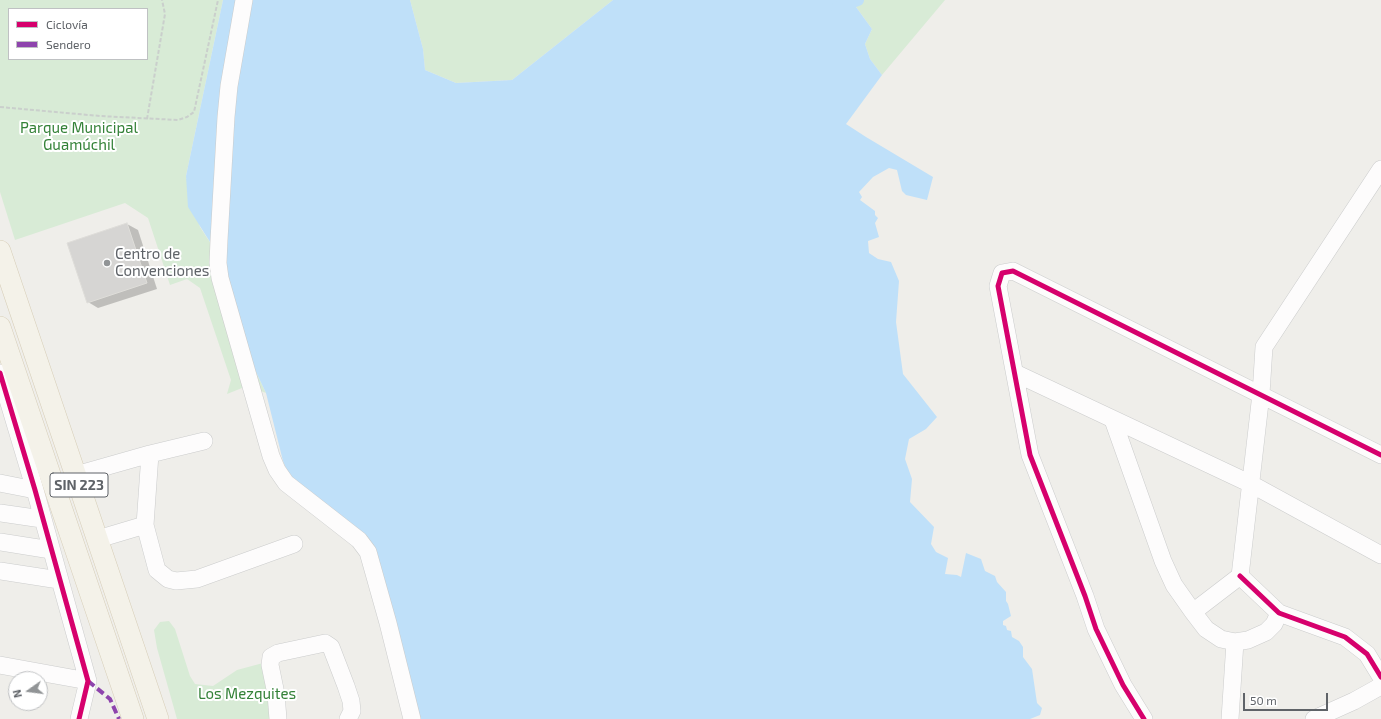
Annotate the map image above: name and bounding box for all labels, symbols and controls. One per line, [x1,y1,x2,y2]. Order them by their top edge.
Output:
legend [8,8,148,60]
text: Ciclovía [46,17,88,31]
text: Sendero [46,37,91,51]
park label: Parque Municipal Guamúchil [20,119,138,154]
place label: Centro de Convenciones [115,245,209,280]
marker: Centro de Convenciones [102,258,112,268]
road number: SIN 223 [50,473,108,497]
north arrow [8,671,48,711]
park label: Los Mezquites [198,685,296,703]
scale bar [1245,685,1330,711]
text: N [10,688,24,699]
text: 50 m [1250,693,1277,707]

